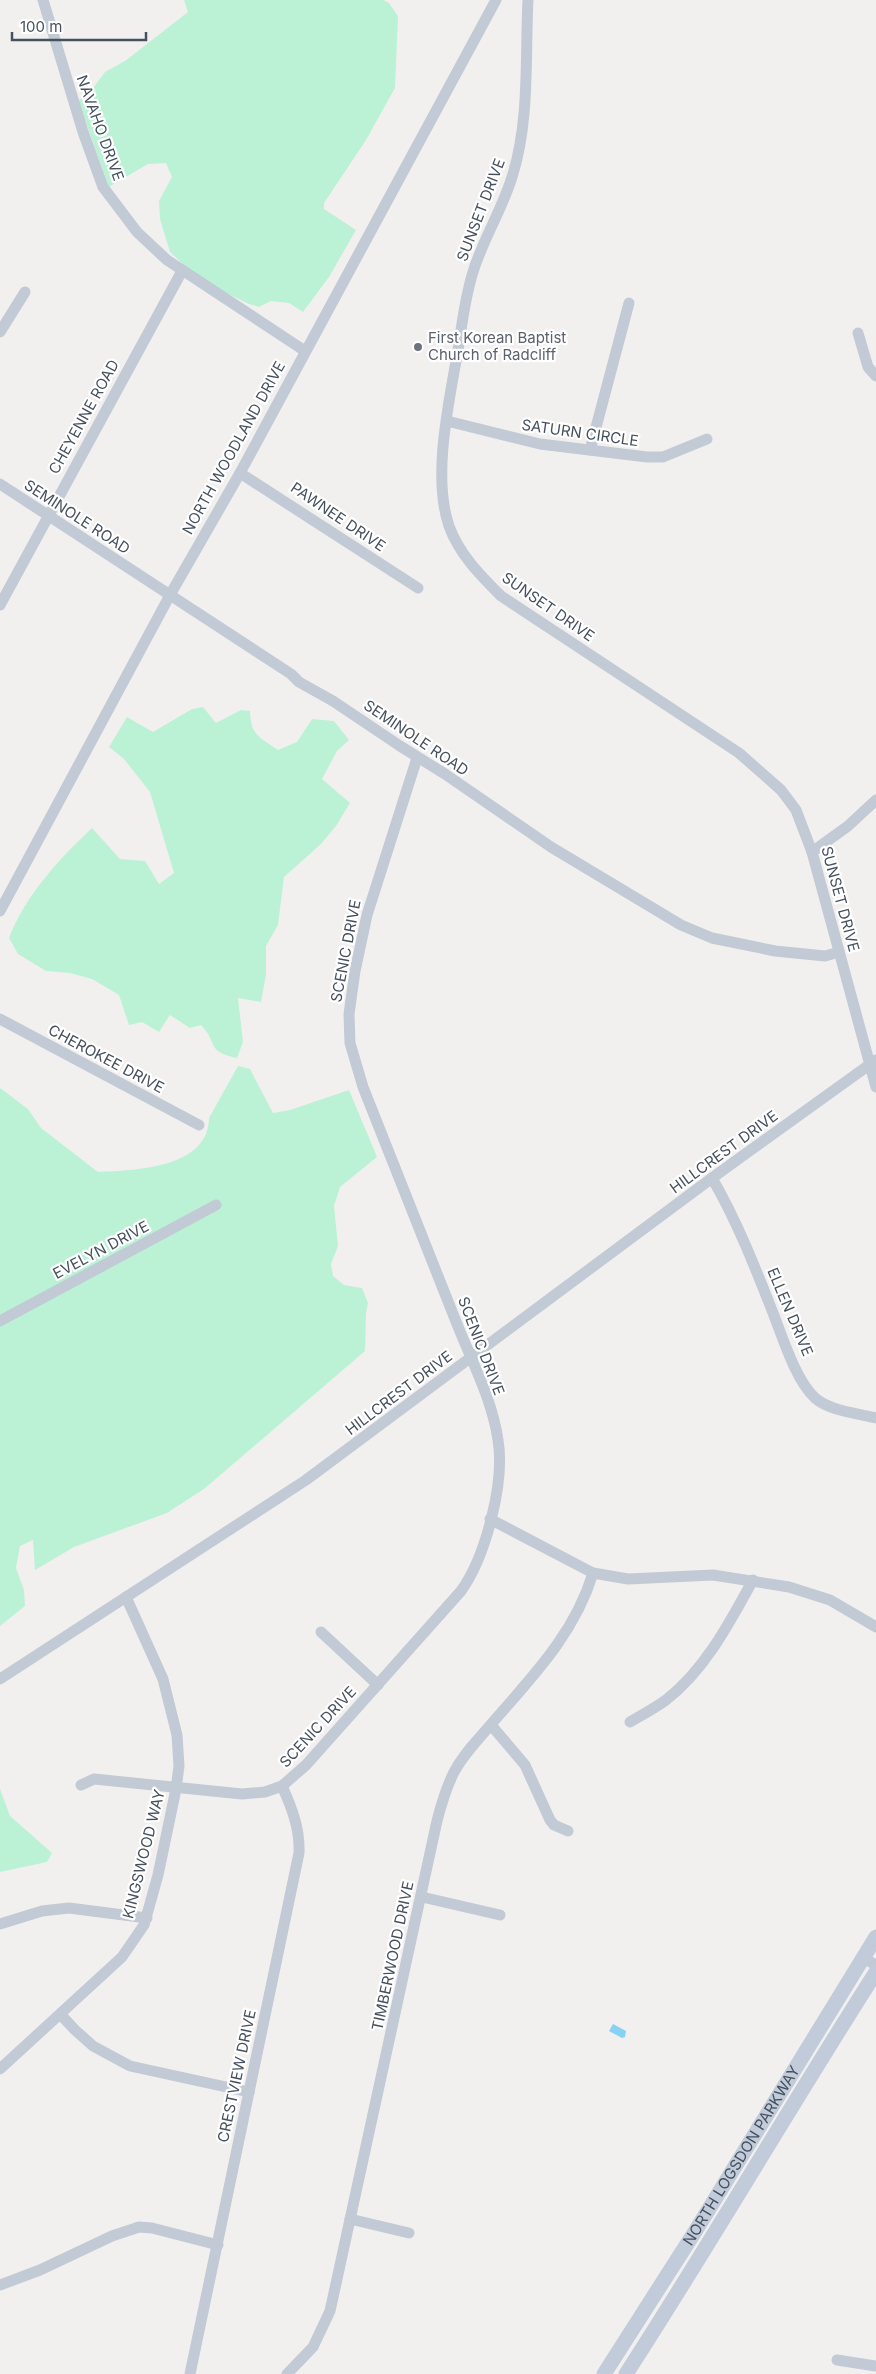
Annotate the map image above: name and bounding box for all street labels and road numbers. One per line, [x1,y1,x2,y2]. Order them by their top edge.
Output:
street label: NAVAHO DRIVE [73,72,128,183]
street label: SUNSET DRIVE [452,156,509,264]
street label: CHEYENNE ROAD [44,356,123,477]
street label: NORTH WOODLAND DRIVE [178,358,289,538]
street label: SATURN CIRCLE [520,415,640,450]
street label: SEMINOLE ROAD [21,475,134,558]
street label: PAWNEE DRIVE [287,478,389,555]
street label: SUNSET DRIVE [498,568,598,645]
street label: SEMINOLE ROAD [360,695,472,780]
street label: SUNSET DRIVE [817,844,864,954]
street label: SCENIC DRIVE [326,898,365,1004]
street label: CHEROKEE DRIVE [45,1020,167,1097]
street label: HILLCREST DRIVE [666,1106,781,1197]
street label: EVELYN DRIVE [50,1216,152,1283]
street label: ELLEN DRIVE [763,1265,818,1359]
street label: SCENIC DRIVE [454,1294,509,1398]
street label: HILLCREST DRIVE [342,1346,456,1439]
street label: SCENIC DRIVE [275,1682,360,1771]
street label: KINGSWOOD WAY [118,1787,169,1920]
street label: TIMBERWOOD DRIVE [367,1879,418,2032]
street label: CRESTVIEW DRIVE [213,2008,260,2144]
street label: NORTH LOGSDON PARKWAY [679,2062,804,2249]

